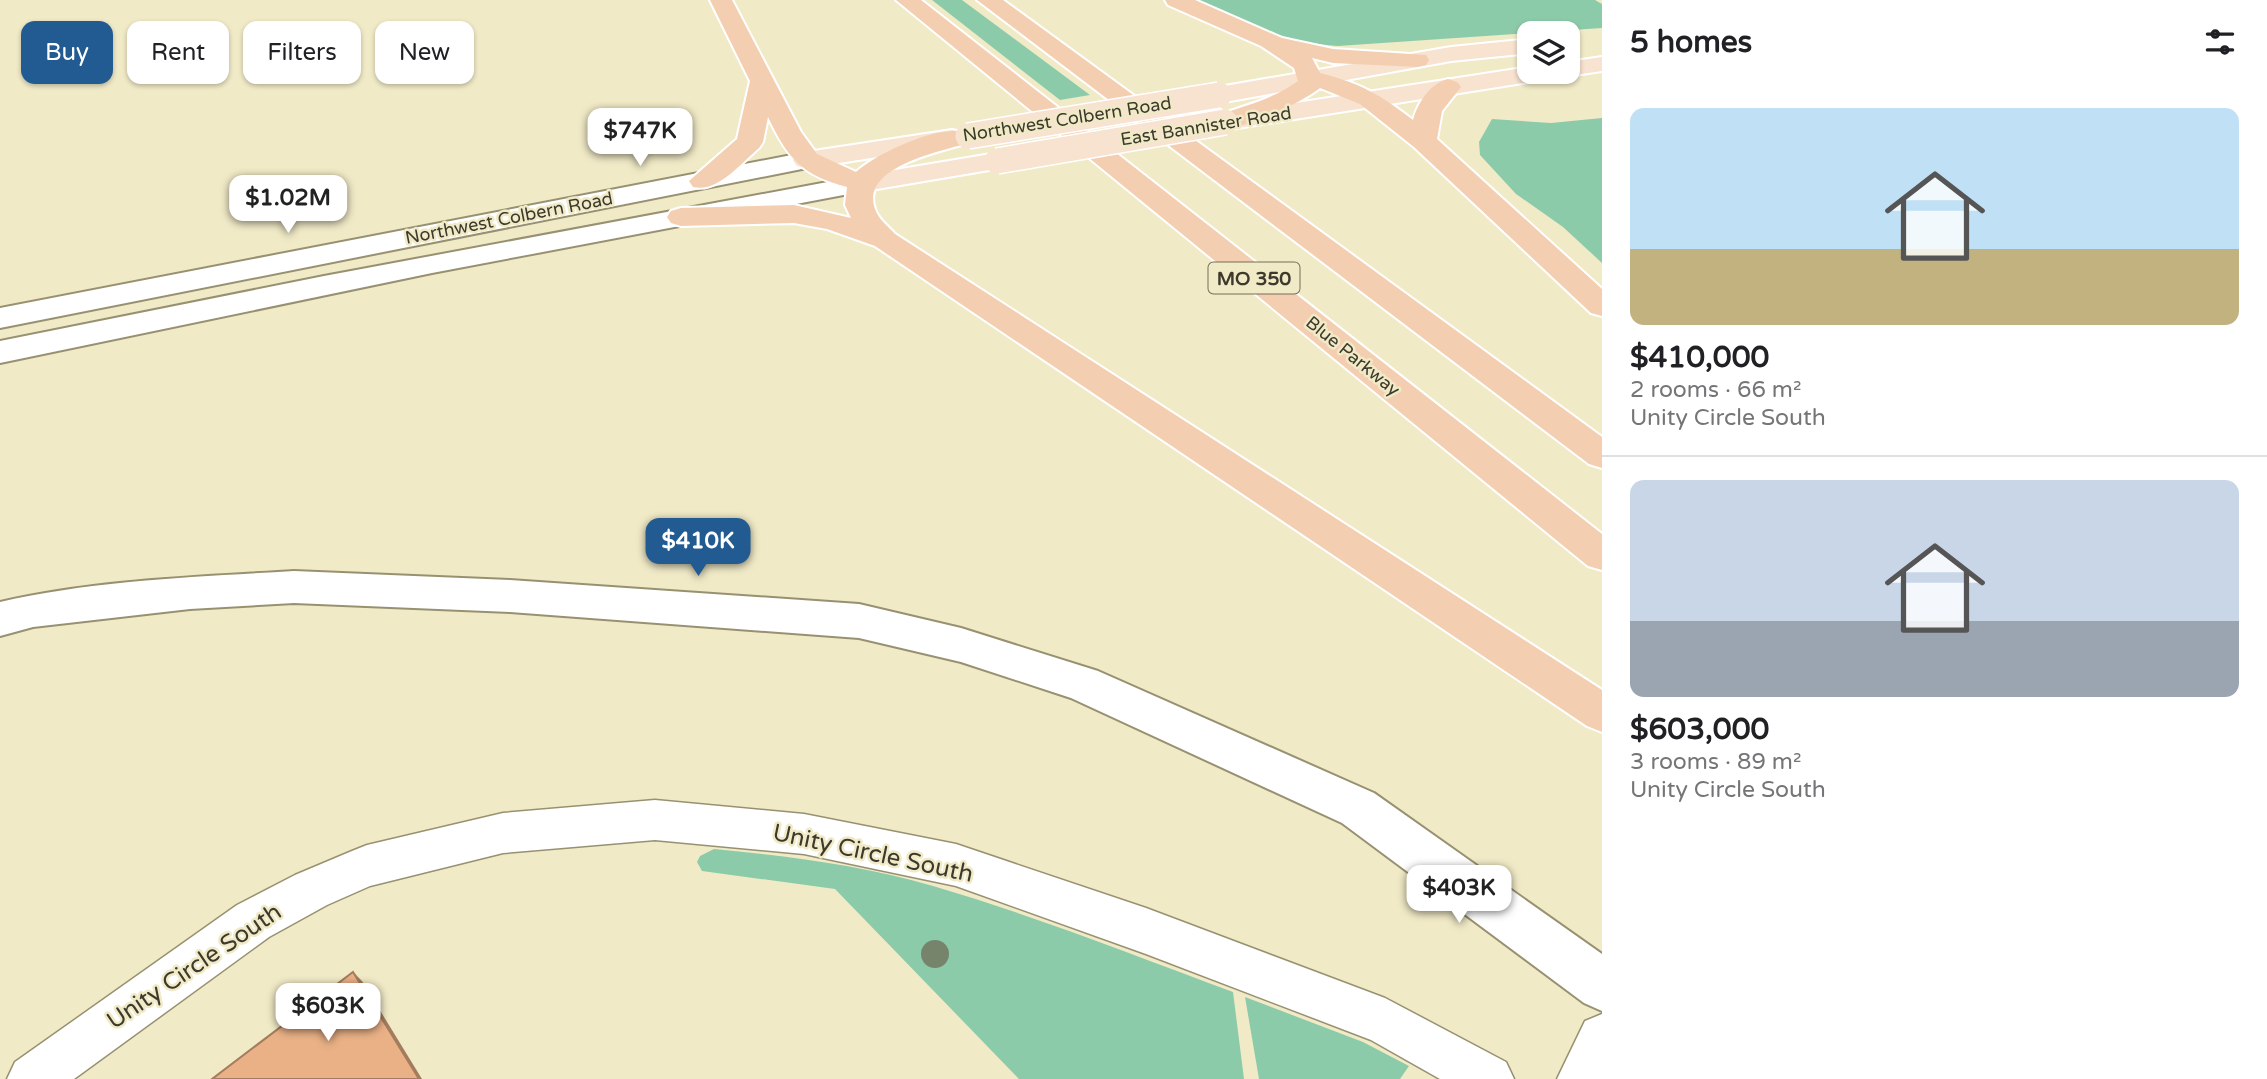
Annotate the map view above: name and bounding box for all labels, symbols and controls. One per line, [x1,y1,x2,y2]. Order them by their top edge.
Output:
chip: Buy [21,21,113,84]
chip: Rent [127,21,229,84]
chip: Filters [243,21,361,84]
chip: New [375,21,474,84]
map controls [1517,21,1580,84]
button: layers [1517,21,1580,84]
icon: filters [2201,23,2239,61]
text: 5 homes [1630,24,1752,61]
street label: Northwest Colbern Road [961,92,1173,146]
street label: East Bannister Road [1119,102,1293,150]
pin: $747K [591,108,689,168]
text: $747K [604,117,676,145]
icon: home [1872,153,1998,279]
pin: $1.02M [231,176,345,235]
text: $1.02M [245,184,331,212]
street label: Northwest Colbern Road [403,187,615,249]
road number: MO 350 [1208,262,1300,294]
street label: Blue Parkway [1301,311,1405,401]
text: $410,000 [1630,339,1769,376]
text: 2 rooms · 66 m² [1630,376,1801,404]
text: Unity Circle South [1630,404,1826,432]
pin: $410K [649,518,747,578]
icon: home [1872,525,1998,651]
text: $410K [662,527,734,555]
text: $603,000 [1630,711,1769,748]
text: 3 rooms · 89 m² [1630,748,1801,776]
text: Unity Circle South [1630,776,1826,804]
street label: Unity Circle South [770,818,976,889]
pin: $403K [1410,866,1508,925]
text: $403K [1423,874,1495,902]
street label: Unity Circle South [101,897,287,1036]
pin: $603K [279,984,377,1043]
text: $603K [292,992,364,1020]

